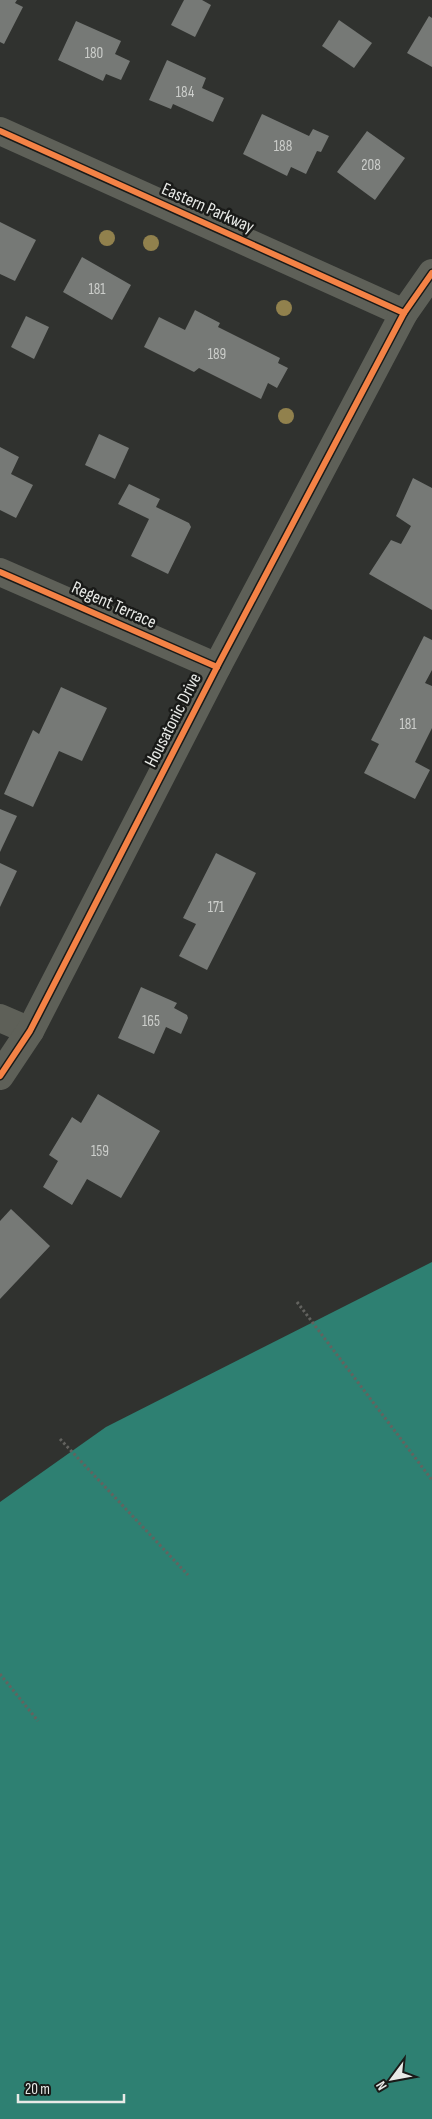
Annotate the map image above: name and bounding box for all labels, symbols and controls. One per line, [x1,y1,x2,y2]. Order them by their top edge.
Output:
house number: 180 [85,44,103,63]
house number: 184 [176,83,194,102]
house number: 188 [274,137,292,156]
house number: 208 [361,156,381,175]
street label: Eastern Parkway [159,178,257,238]
house number: 181 [88,280,106,299]
house number: 189 [208,345,226,364]
street label: Regent Terrace [68,577,160,633]
street label: Housatonic Drive [140,669,206,771]
house number: 181 [399,715,417,734]
house number: 171 [208,898,225,917]
house number: 165 [142,1012,160,1031]
house number: 159 [91,1142,109,1161]
north arrow [367,2054,417,2104]
scale bar [18,2072,124,2104]
text: N [372,2078,391,2093]
text: 20 m [25,2080,50,2099]

